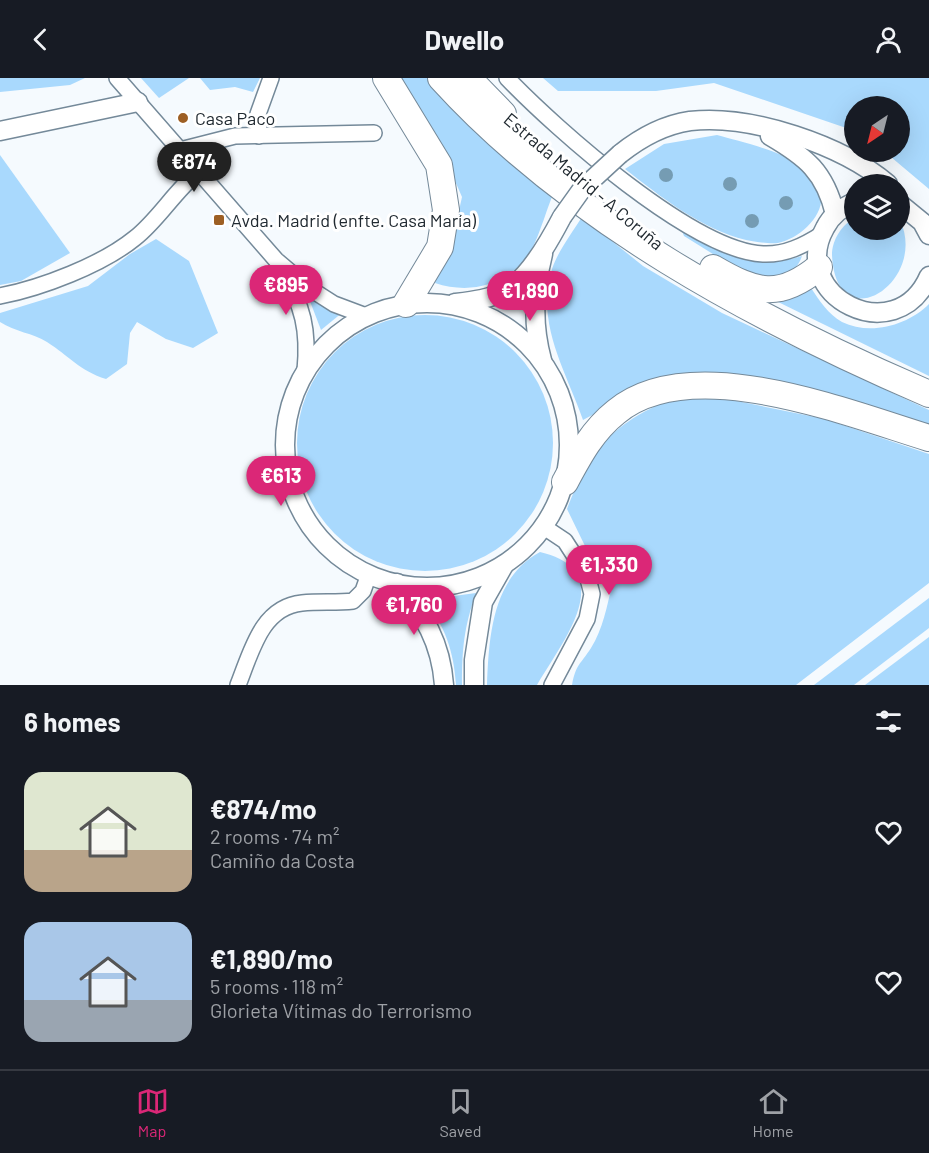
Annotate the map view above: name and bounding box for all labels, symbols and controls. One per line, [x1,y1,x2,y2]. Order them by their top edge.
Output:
icon: back [24,23,57,56]
text: Dwello [425,23,504,55]
icon: person [872,23,905,56]
north arrow [844,96,910,162]
map controls [844,96,910,240]
place label: Casa Paco [195,107,275,129]
street label: Estrada Madrid - A Coruña [500,108,668,254]
marker: Casa Paco [176,111,190,125]
pin: €874 [158,142,230,193]
text: €874 [171,149,217,173]
button: layers [844,174,910,240]
place label: Avda. Madrid (enfte. Casa María) [231,209,476,231]
marker: Avda. Madrid (enfte. Casa María) [212,213,226,227]
pin: €895 [250,265,322,316]
pin: €1,890 [481,271,579,322]
text: €895 [264,272,308,296]
text: €1,890 [501,278,559,302]
pin: €613 [245,456,317,507]
text: €613 [260,463,302,487]
pin: €1,330 [560,545,658,596]
text: €1,330 [580,552,638,576]
pin: €1,760 [365,585,463,636]
text: €1,760 [385,592,443,616]
icon: filters [872,705,905,738]
text: 6 homes [24,706,121,737]
text: €874/mo [210,793,317,824]
icon: home [72,796,144,868]
icon: heart [872,816,905,849]
text: 2 rooms · 74 m² [210,824,340,848]
text: Camiño da Costa [210,848,355,872]
text: €1,890/mo [210,943,333,974]
icon: home [72,946,144,1018]
icon: heart [872,966,905,999]
text: 5 rooms · 118 m² [210,974,343,998]
text: Glorieta Vítimas do Terrorismo [210,998,472,1022]
tab: Map [136,1085,169,1140]
tab: Saved [440,1085,482,1140]
tab: Home [753,1085,793,1140]

